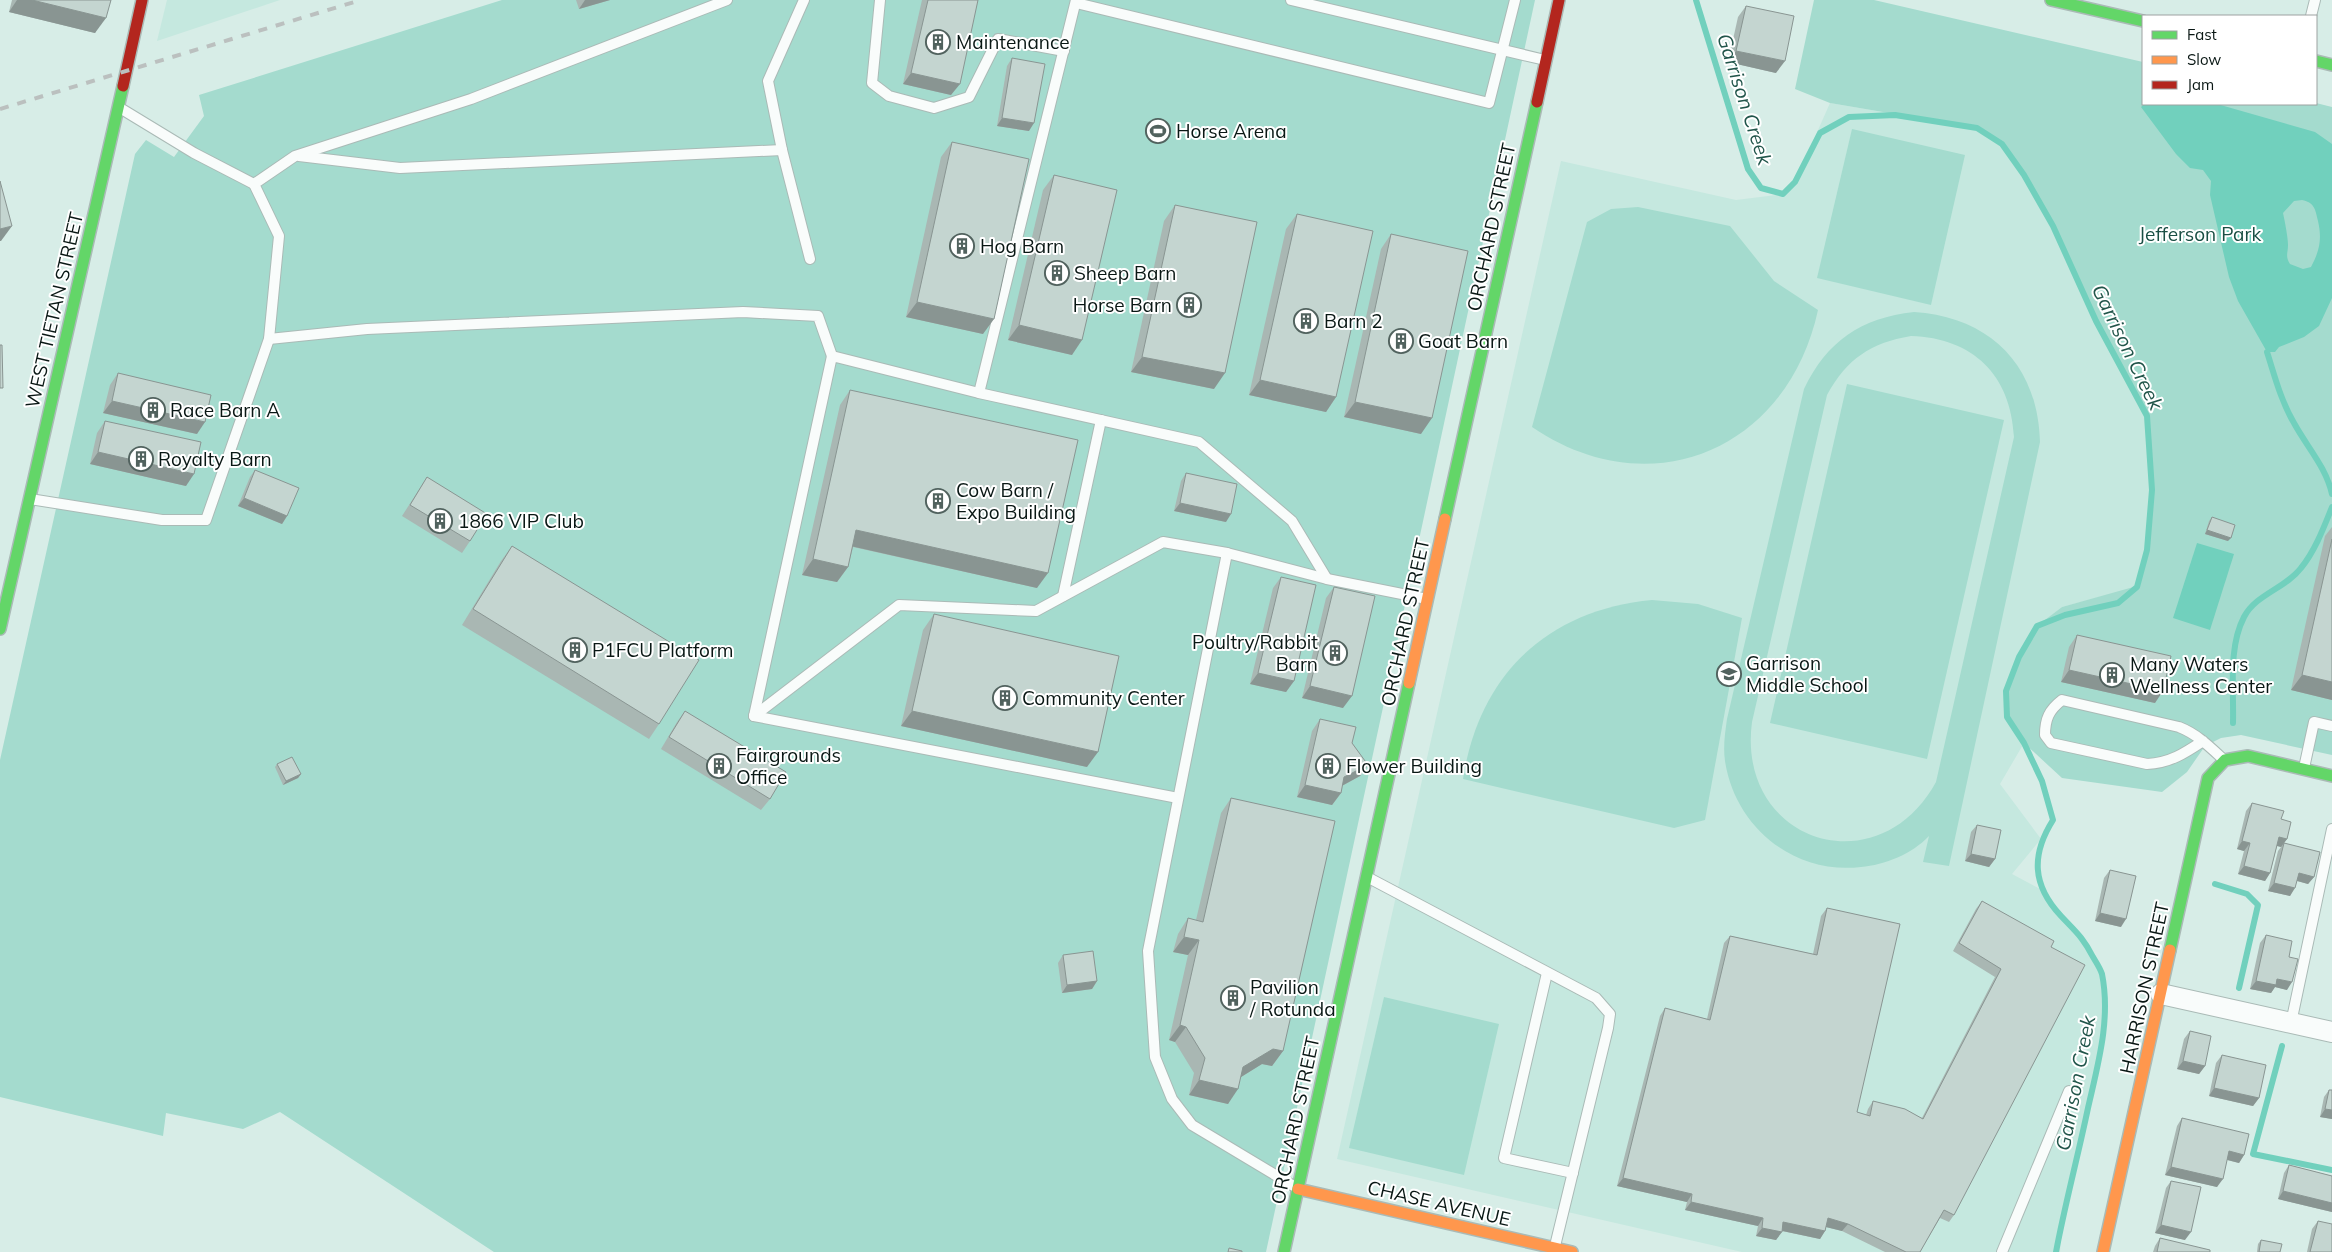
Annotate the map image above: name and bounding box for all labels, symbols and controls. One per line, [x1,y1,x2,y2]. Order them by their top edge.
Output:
legend [2142,15,2317,105]
text: Fast [2187,25,2217,44]
building icon: Maintenance [925,29,951,55]
place label: Maintenance [956,30,1069,54]
water label: Garrison Creek [1712,30,1778,169]
text: Slow [2187,50,2221,69]
text: Jam [2187,75,2214,94]
sports icon: Horse Arena [1145,118,1171,144]
place label: Horse Arena [1176,119,1287,143]
street label: ORCHARD STREET [1461,140,1521,313]
street label: WEST TIETAN STREET [20,209,88,410]
park label: Jefferson Park [2139,222,2261,246]
building icon: Hog Barn [949,233,975,259]
place label: Hog Barn [980,234,1064,258]
building icon: Sheep Barn [1044,260,1070,286]
place label: Sheep Barn [1074,261,1176,285]
water label: Garrison Creek [2087,280,2170,415]
building icon: Horse Barn [1176,292,1202,318]
place label: Horse Barn [1073,293,1172,317]
building icon: Barn 2 [1293,308,1319,334]
place label: Barn 2 [1324,309,1383,333]
building icon: Goat Barn [1388,328,1414,354]
place label: Goat Barn [1418,329,1508,353]
building icon: Race Barn A [140,397,166,423]
place label: Race Barn A [170,398,280,422]
building icon: Royalty Barn [128,446,154,472]
place label: Royalty Barn [158,447,272,471]
place label: Cow Barn / Expo Building [956,478,1076,524]
building icon: Cow Barn / Expo Building [925,488,951,514]
building icon: 1866 VIP Club [427,508,453,534]
place label: 1866 VIP Club [458,509,584,533]
street label: ORCHARD STREET [1375,535,1435,708]
place label: Poultry/Rabbit Barn [1192,630,1318,676]
building icon: P1FCU Platform [562,637,588,663]
place label: P1FCU Platform [592,638,734,662]
building icon: Poultry/Rabbit Barn [1322,640,1348,666]
place label: Garrison Middle School [1746,651,1868,697]
place label: Many Waters Wellness Center [2130,652,2272,698]
school or university icon: Garrison Middle School [1716,661,1742,687]
building icon: Many Waters Wellness Center [2099,662,2125,688]
building icon: Community Center [992,685,1018,711]
place label: Community Center [1022,686,1185,710]
place label: Fairgrounds Office [736,743,841,789]
building icon: Fairgrounds Office [706,753,732,779]
building icon: Flower Building [1315,753,1341,779]
place label: Flower Building [1346,754,1482,778]
street label: HARRISON STREET [2114,899,2174,1076]
place label: Pavilion / Rotunda [1249,975,1336,1021]
building icon: Pavilion / Rotunda [1220,985,1246,1011]
water label: Garrison Creek [2050,1013,2100,1153]
street label: ORCHARD STREET [1265,1033,1325,1206]
street label: CHASE AVENUE [1365,1175,1513,1231]

